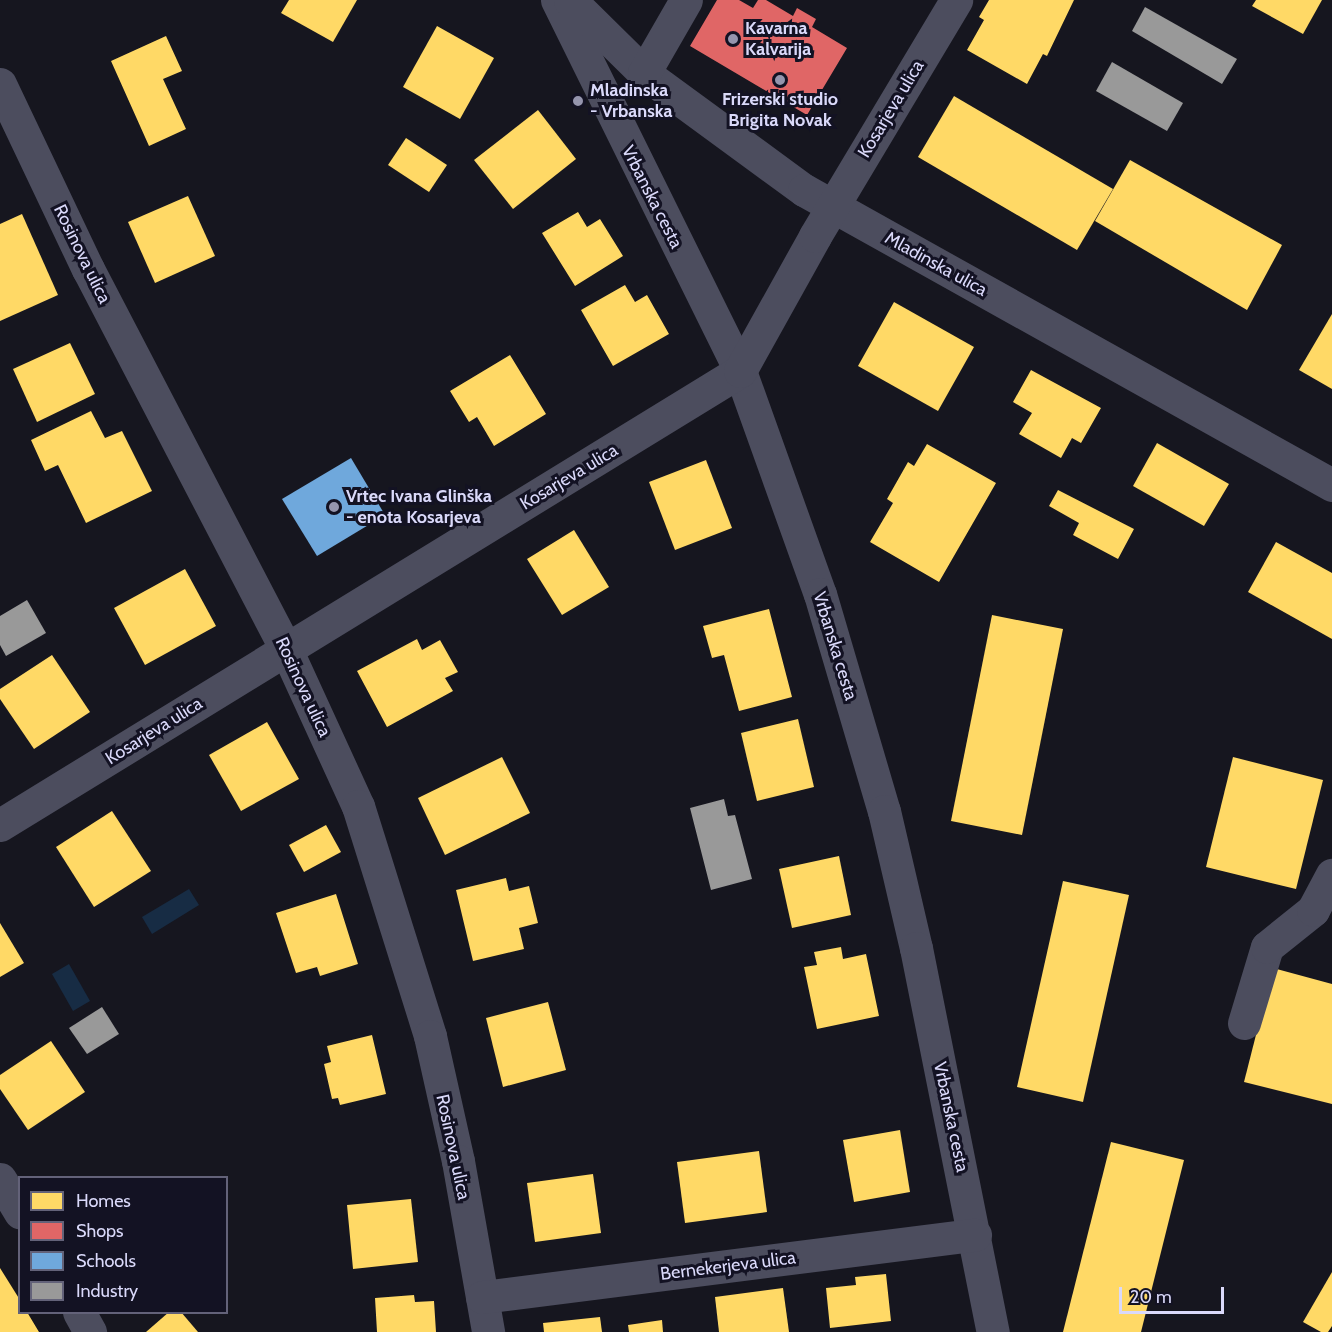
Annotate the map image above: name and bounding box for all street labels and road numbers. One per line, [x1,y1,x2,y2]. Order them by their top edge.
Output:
street label: Kosarjeva ulica [853,56,929,162]
street label: Vrbanska cesta [617,142,687,252]
street label: Rosinova ulica [49,201,115,307]
street label: Mladinska ulica [881,227,991,301]
street label: Kosarjeva ulica [516,439,622,515]
street label: Vrbanska cesta [808,589,862,703]
street label: Rosinova ulica [271,634,335,740]
street label: Kosarjeva ulica [102,693,206,769]
street label: Vrbanska cesta [929,1060,973,1174]
street label: Rosinova ulica [431,1092,475,1202]
street label: Bernekerjeva ulica [659,1247,797,1285]

